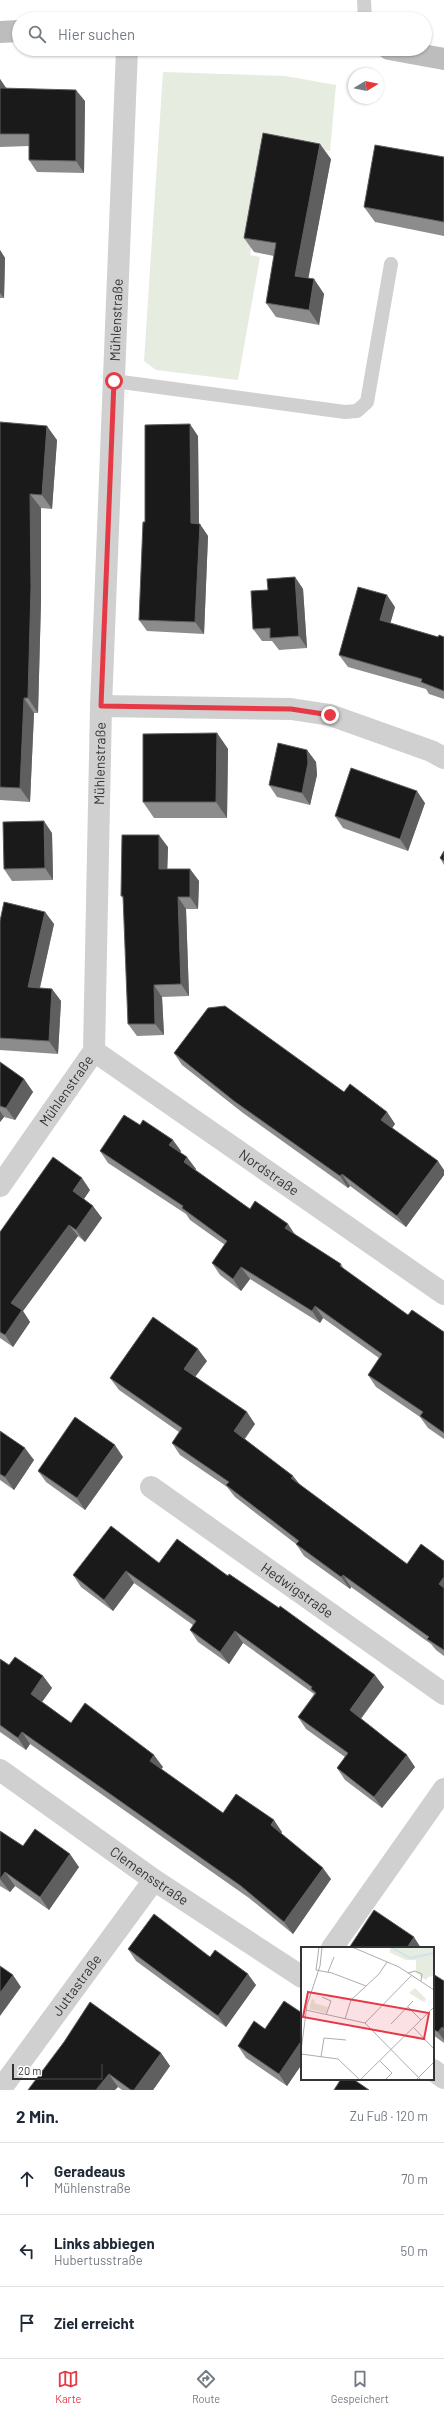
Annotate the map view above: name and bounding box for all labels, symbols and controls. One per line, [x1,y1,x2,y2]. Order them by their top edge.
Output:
search box [12,12,432,56]
icon: search [26,23,48,45]
text: Hier suchen [58,25,135,43]
north arrow [348,68,384,104]
street label: Mühlenstraße [106,278,126,362]
route start [105,372,123,390]
route end [321,706,339,724]
street label: Mühlenstraße [90,722,109,805]
street label: Mühlenstraße [35,1052,96,1129]
street label: Nordstraße [236,1145,303,1199]
street label: Hedwigstraße [258,1558,337,1621]
street label: Clemensstraße [107,1842,192,1908]
inset map [301,1947,434,2080]
street label: Juttastraße [48,1951,105,2019]
scale bar [12,2062,103,2081]
text: 20 m [18,2064,41,2077]
text: 2 Min. [16,2106,59,2126]
text: Zu Fuß · 120 m [350,2108,428,2124]
text: Geradeaus [54,2162,125,2180]
icon: ahead [16,2168,38,2190]
text: 70 m [401,2171,428,2187]
text: Mühlenstraße [54,2180,131,2196]
text: Links abbiegen [54,2234,155,2252]
icon: left [16,2240,38,2262]
text: 50 m [401,2243,428,2259]
text: Hubertusstraße [54,2252,143,2268]
icon: arrive [16,2312,38,2334]
text: Ziel erreicht [54,2314,135,2332]
tab: Karte [55,2368,81,2405]
tab: Route [192,2368,220,2405]
tab: Gespeichert [331,2368,389,2405]

